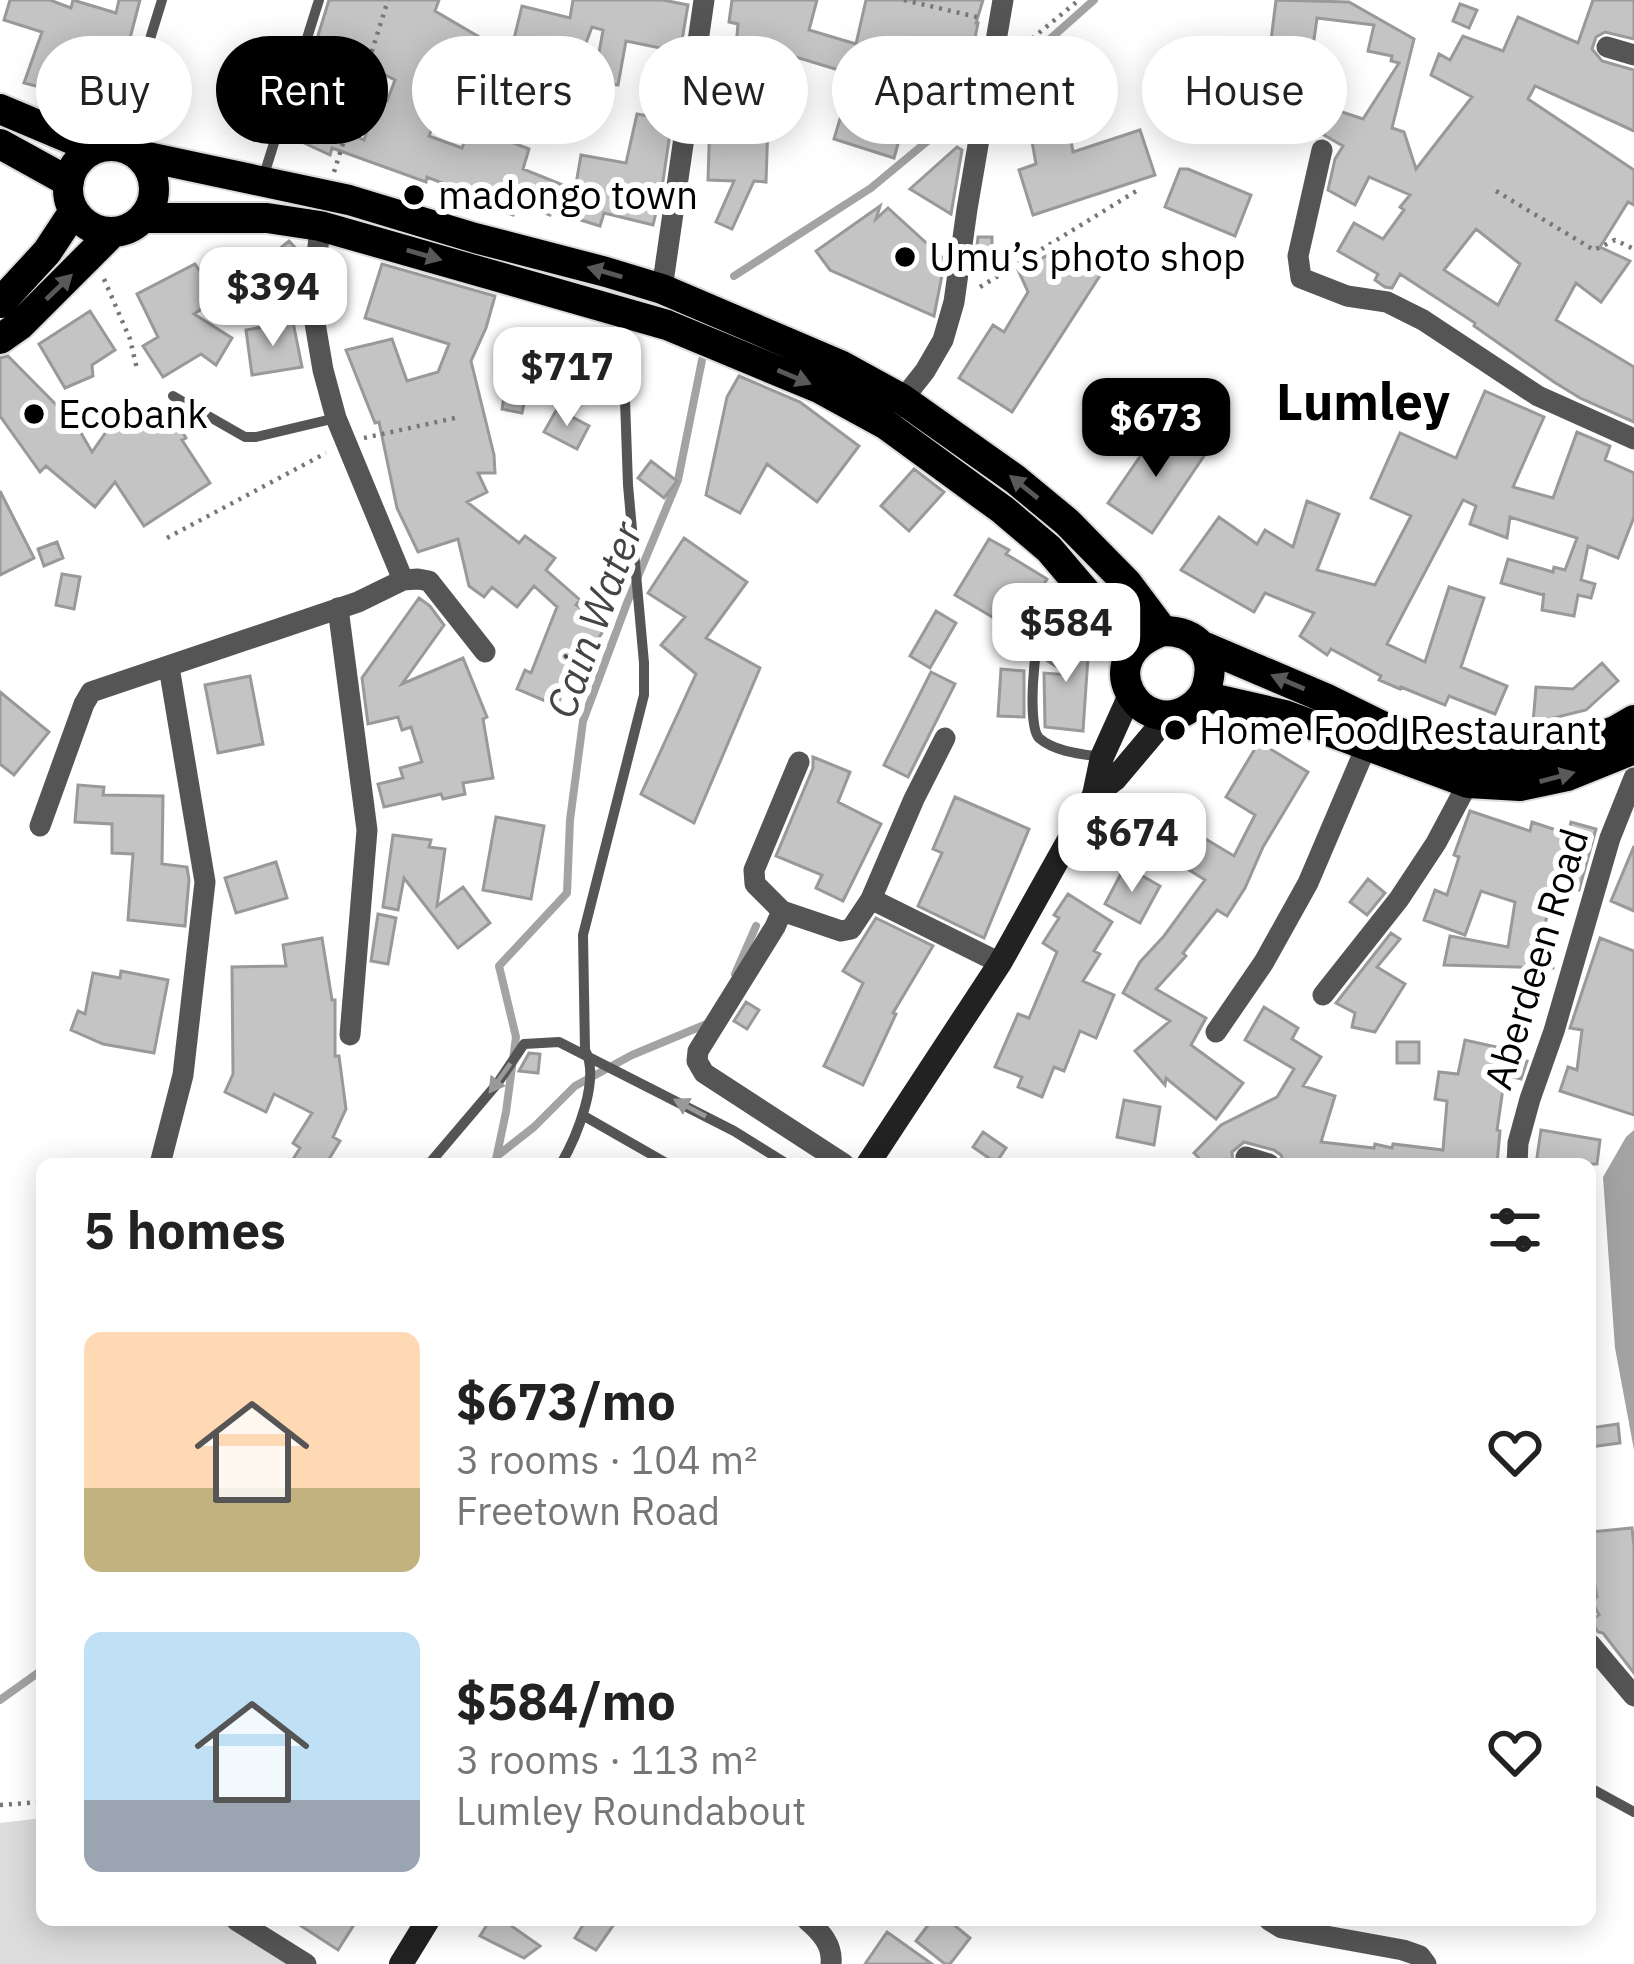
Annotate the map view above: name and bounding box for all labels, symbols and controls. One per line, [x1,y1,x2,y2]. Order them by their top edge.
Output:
chip: Buy [36,36,192,144]
chip: Rent [216,36,388,144]
chip: Filters [412,36,615,144]
chip: New [639,36,808,144]
chip: Apartment [832,36,1118,144]
chip: House [1142,36,1347,144]
place label: madongo town [438,169,698,220]
marker: madongo town [401,182,427,208]
place label: Umu’s photo shop [929,231,1246,282]
marker: Umu’s photo shop [892,244,918,270]
pin: $394 [202,247,344,349]
one-way arrow [406,247,443,266]
text: $394 [226,260,320,311]
one-way arrow [587,262,623,280]
one-way arrow [44,274,73,302]
pin: $717 [496,327,638,429]
text: $717 [520,340,614,391]
one-way arrow [776,368,812,387]
district label: Lumley [1276,368,1450,434]
pin: $673 [1085,378,1227,480]
place label: Ecobank [58,388,208,439]
text: $673 [1109,391,1203,442]
marker: Ecobank [21,401,47,427]
one-way arrow [1009,475,1040,500]
water label: Cain Water [533,513,655,725]
pin: $584 [995,583,1137,685]
text: $584 [1019,596,1113,647]
one-way arrow [1270,672,1305,692]
place label: Home Food Restaurant [1199,704,1601,755]
marker: Home Food Restaurant [1162,717,1188,743]
one-way arrow [1538,767,1575,786]
pin: $674 [1061,793,1203,895]
text: $674 [1085,806,1179,857]
street label: Aberdeen Road [1472,822,1599,1095]
one-way arrow [489,1062,513,1094]
one-way arrow [673,1098,708,1119]
text: 5 homes [84,1197,286,1263]
icon: filters [1482,1197,1548,1263]
text: $673/mo [456,1368,676,1434]
icon: home [180,1380,324,1524]
icon: heart [1482,1419,1548,1485]
text: 3 rooms · 104 m² [456,1434,758,1485]
text: Freetown Road [456,1485,720,1536]
text: $584/mo [456,1668,676,1734]
icon: home [180,1680,324,1824]
icon: heart [1482,1719,1548,1785]
text: 3 rooms · 113 m² [456,1734,758,1785]
text: Lumley Roundabout [456,1785,806,1836]

